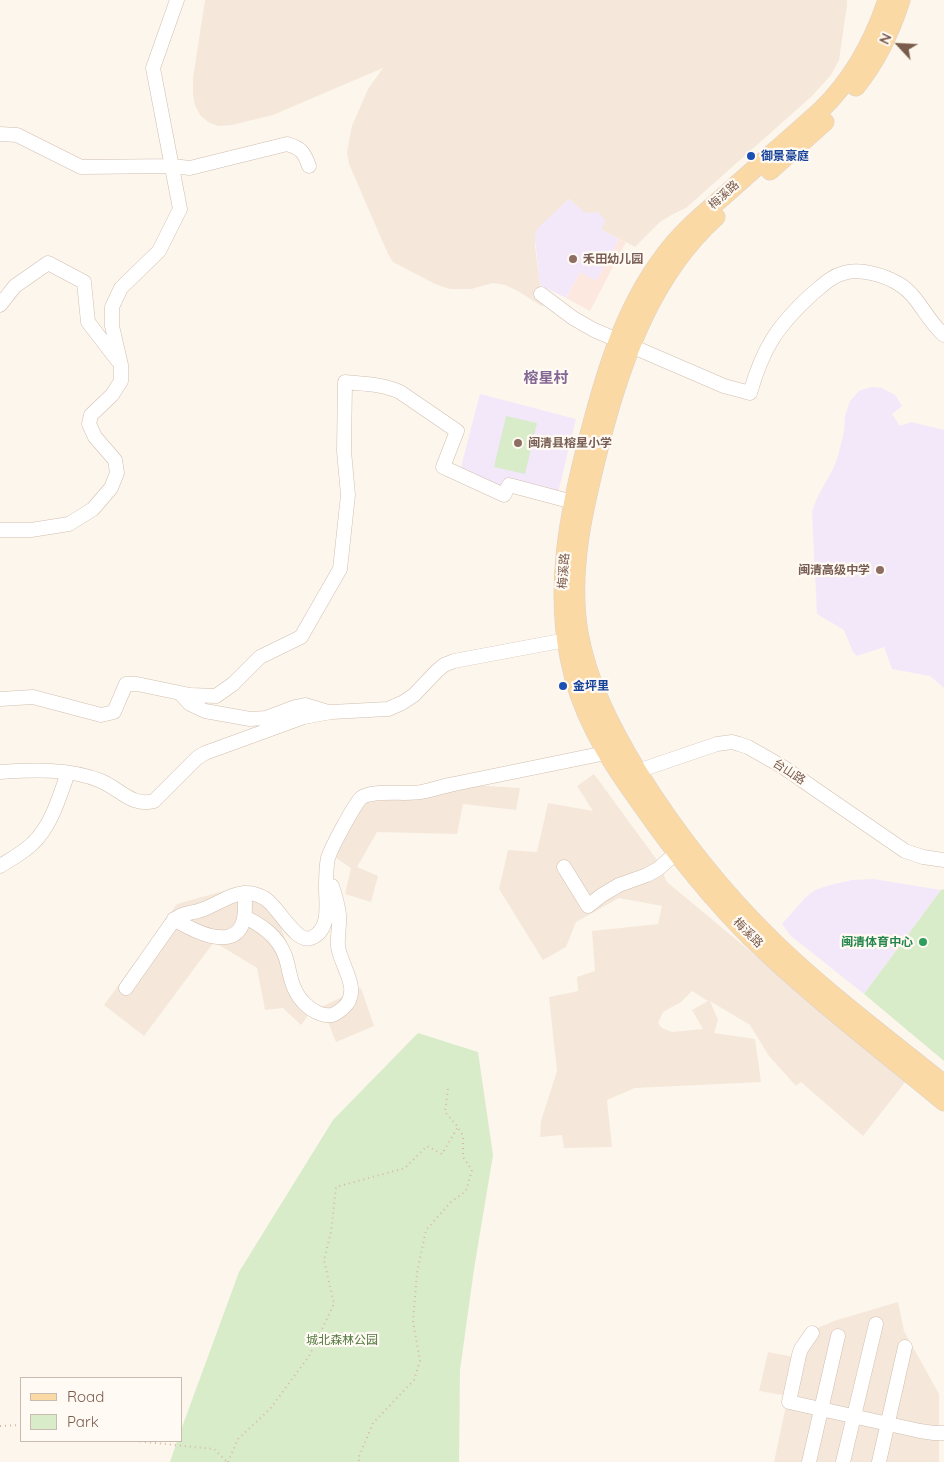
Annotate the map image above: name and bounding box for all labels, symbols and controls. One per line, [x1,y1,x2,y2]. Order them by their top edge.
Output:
north arrow [874,20,924,70]
text: N [875,30,896,47]
place label: 御景豪庭 [761,149,809,163]
marker: 御景豪庭 [745,150,757,162]
street label: 梅溪路 [706,178,742,212]
place label: 禾田幼儿园 [583,252,643,266]
marker: 禾田幼儿园 [567,253,579,265]
district label: 榕星村 [524,369,568,387]
place label: 闽清县榕星小学 [528,436,612,450]
marker: 闽清县榕星小学 [512,437,524,449]
street label: 梅溪路 [556,553,572,589]
place label: 闽清高级中学 [798,563,870,577]
marker: 闽清高级中学 [874,564,886,576]
place label: 金坪里 [573,679,609,693]
marker: 金坪里 [557,680,569,692]
street label: 台山路 [770,756,808,788]
street label: 梅溪路 [730,915,766,951]
place label: 闽清体育中心 [841,935,913,949]
marker: 闽清体育中心 [917,936,929,948]
park label: 城北森林公园 [306,1333,378,1347]
legend [20,1377,182,1442]
text: Road [67,1387,104,1406]
text: Park [67,1412,99,1431]

